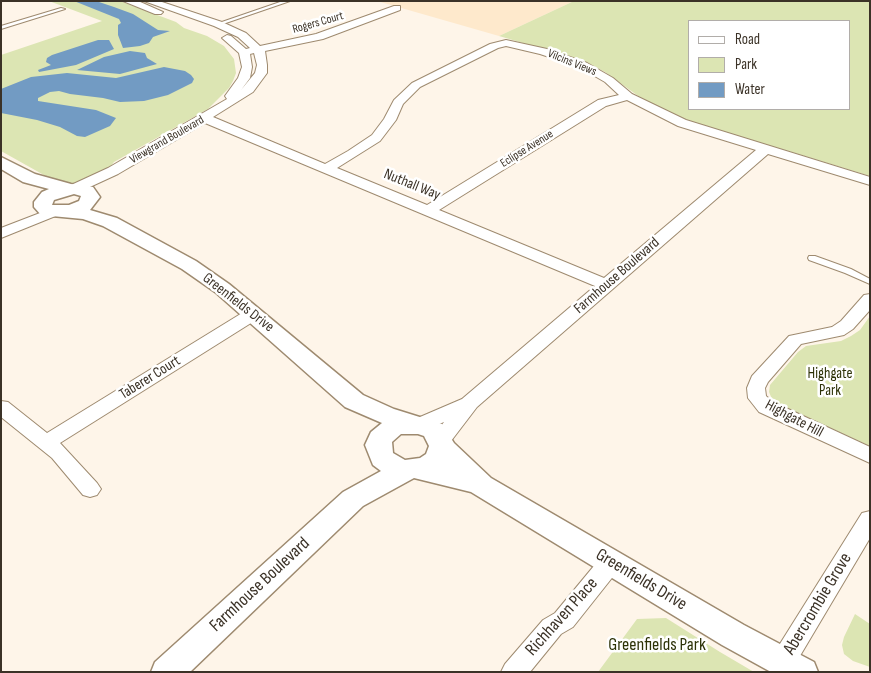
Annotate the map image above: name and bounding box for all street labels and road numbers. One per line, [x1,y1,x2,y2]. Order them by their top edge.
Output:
street label: Rogers Court [291,9,345,37]
street label: Vilcins Views [545,47,599,79]
street label: Viewgrand Boulevard [127,113,207,167]
street label: Eclipse Avenue [498,127,556,171]
street label: Nuthall Way [381,166,443,204]
street label: Farmhouse Boulevard [571,234,663,318]
street label: Greenfields Drive [199,270,277,336]
street label: Taberer Court [116,352,184,404]
street label: Highgate Hill [762,396,826,442]
street label: Farmhouse Boulevard [206,533,314,637]
street label: Greenfields Drive [591,544,691,616]
street label: Abercrombie Grove [779,549,857,659]
street label: Richhaven Place [521,573,603,661]

